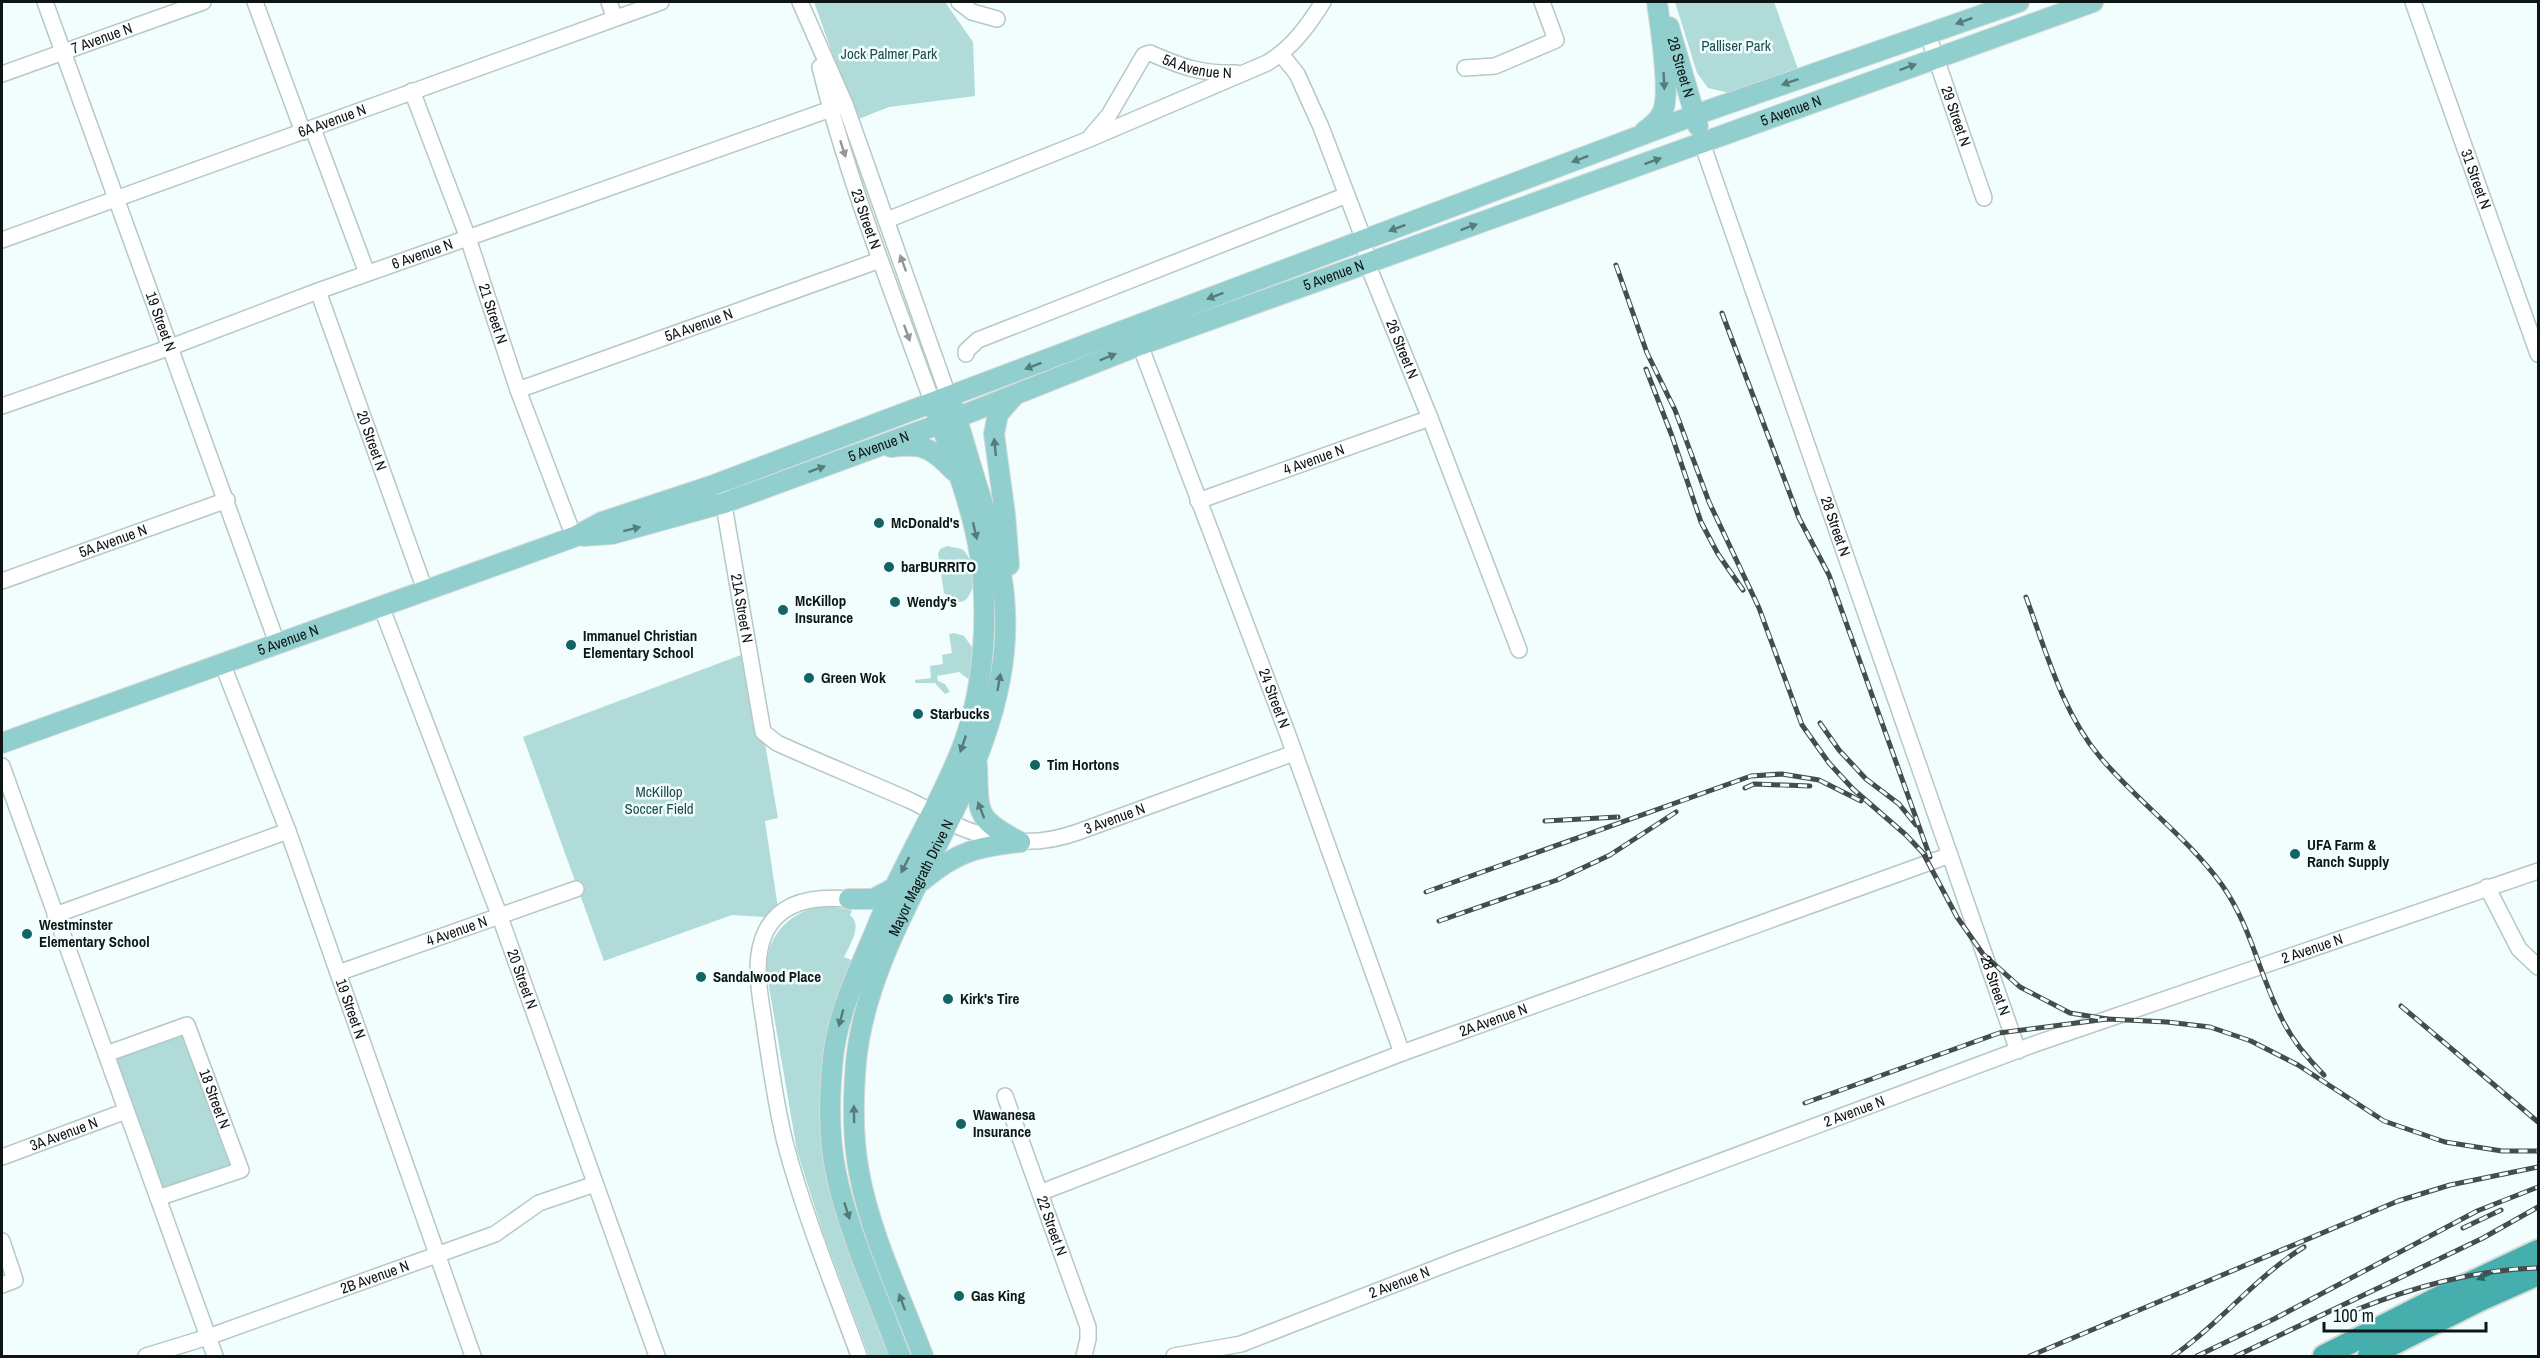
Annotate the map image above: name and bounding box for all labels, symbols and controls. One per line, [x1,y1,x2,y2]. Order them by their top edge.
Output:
street label: 7 Avenue N [68,17,135,58]
one-way arrow [1955,17,1973,27]
street label: 28 Street N [1662,34,1700,100]
park label: Palliser Park [1701,35,1772,56]
park label: Jock Palmer Park [841,43,938,64]
street label: 5A Avenue N [1159,48,1232,83]
one-way arrow [1899,61,1917,71]
one-way arrow [1660,71,1669,90]
one-way arrow [1781,78,1799,88]
street label: 29 Street N [1936,83,1976,149]
street label: 5 Avenue N [1757,90,1824,131]
street label: 6A Avenue N [295,98,369,142]
one-way arrow [839,140,849,158]
street label: 31 Street N [2456,146,2497,212]
one-way arrow [1571,155,1589,164]
one-way arrow [1644,155,1662,165]
street label: 23 Street N [846,186,886,252]
one-way arrow [1460,221,1478,231]
one-way arrow [1388,223,1406,233]
street label: 6 Avenue N [389,233,456,274]
one-way arrow [897,254,907,272]
street label: 5 Avenue N [1300,254,1367,295]
street label: 21 Street N [474,281,513,346]
street label: 19 Street N [141,289,182,354]
one-way arrow [1205,291,1223,301]
street label: 5A Avenue N [662,303,735,347]
street label: 26 Street N [1381,316,1424,382]
one-way arrow [903,324,913,342]
one-way arrow [1100,352,1118,362]
one-way arrow [1023,361,1041,371]
street label: 20 Street N [352,408,392,473]
street label: 5 Avenue N [845,425,912,467]
one-way arrow [990,438,1000,457]
street label: 4 Avenue N [1280,439,1347,480]
one-way arrow [808,463,826,473]
street label: 28 Street N [1816,493,1856,559]
place label: McDonald's [891,512,960,533]
marker: McDonald's [872,516,886,530]
street label: 5A Avenue N [76,519,150,562]
one-way arrow [970,522,980,540]
one-way arrow [623,523,641,533]
place label: barBURRITO [901,556,976,577]
marker: barBURRITO [882,560,896,574]
street label: 21A Street N [726,572,758,644]
place label: McKillop Insurance [795,590,853,628]
place label: Wendy's [907,591,957,612]
marker: Wendy's [888,595,902,609]
marker: McKillop Insurance [776,603,790,617]
street label: 5 Avenue N [254,619,321,660]
place label: Immanuel Christian Elementary School [583,625,697,663]
marker: Immanuel Christian Elementary School [564,638,578,652]
street label: 24 Street N [1254,665,1295,731]
place label: Green Wok [821,667,886,688]
marker: Green Wok [802,671,816,685]
one-way arrow [995,672,1004,691]
place label: Starbucks [930,703,990,724]
marker: Starbucks [911,707,925,721]
one-way arrow [958,735,968,753]
place label: Tim Hortons [1047,754,1119,775]
marker: Tim Hortons [1028,758,1042,772]
park label: McKillop Soccer Field [624,781,694,819]
street label: 3 Avenue N [1081,797,1148,839]
one-way arrow [976,800,986,818]
street label: Mayor Magrath Drive N [883,816,958,939]
place label: UFA Farm & Ranch Supply [2307,834,2389,872]
marker: UFA Farm & Ranch Supply [2288,847,2302,861]
one-way arrow [900,856,910,873]
street label: 4 Avenue N [423,910,490,951]
place label: Westminster Elementary School [39,914,150,952]
marker: Westminster Elementary School [20,927,34,941]
street label: 2 Avenue N [2279,928,2345,968]
street label: 20 Street N [502,946,543,1012]
street label: 28 Street N [1976,952,2016,1018]
place label: Sandalwood Place [713,966,821,987]
marker: Sandalwood Place [694,970,708,984]
street label: 19 Street N [331,976,371,1041]
place label: Kirk's Tire [960,988,1020,1009]
marker: Kirk's Tire [941,992,955,1006]
street label: 2A Avenue N [1456,998,1530,1041]
one-way arrow [836,1009,846,1028]
street label: 18 Street N [194,1066,236,1132]
street label: 2 Avenue N [1821,1090,1888,1132]
place label: Wawanesa Insurance [973,1104,1036,1142]
one-way arrow [849,1105,859,1124]
street label: 3A Avenue N [27,1111,101,1156]
marker: Wawanesa Insurance [954,1117,968,1131]
street label: 22 Street N [1032,1193,1073,1259]
one-way arrow [842,1202,852,1220]
street label: 2B Avenue N [337,1255,412,1299]
street label: 2 Avenue N [1366,1261,1433,1303]
one-way arrow [2477,1271,2494,1280]
place label: Gas King [971,1285,1025,1306]
marker: Gas King [952,1289,966,1303]
one-way arrow [897,1293,906,1311]
scale bar [2324,1295,2486,1333]
text: 100 m [2333,1303,2374,1328]

